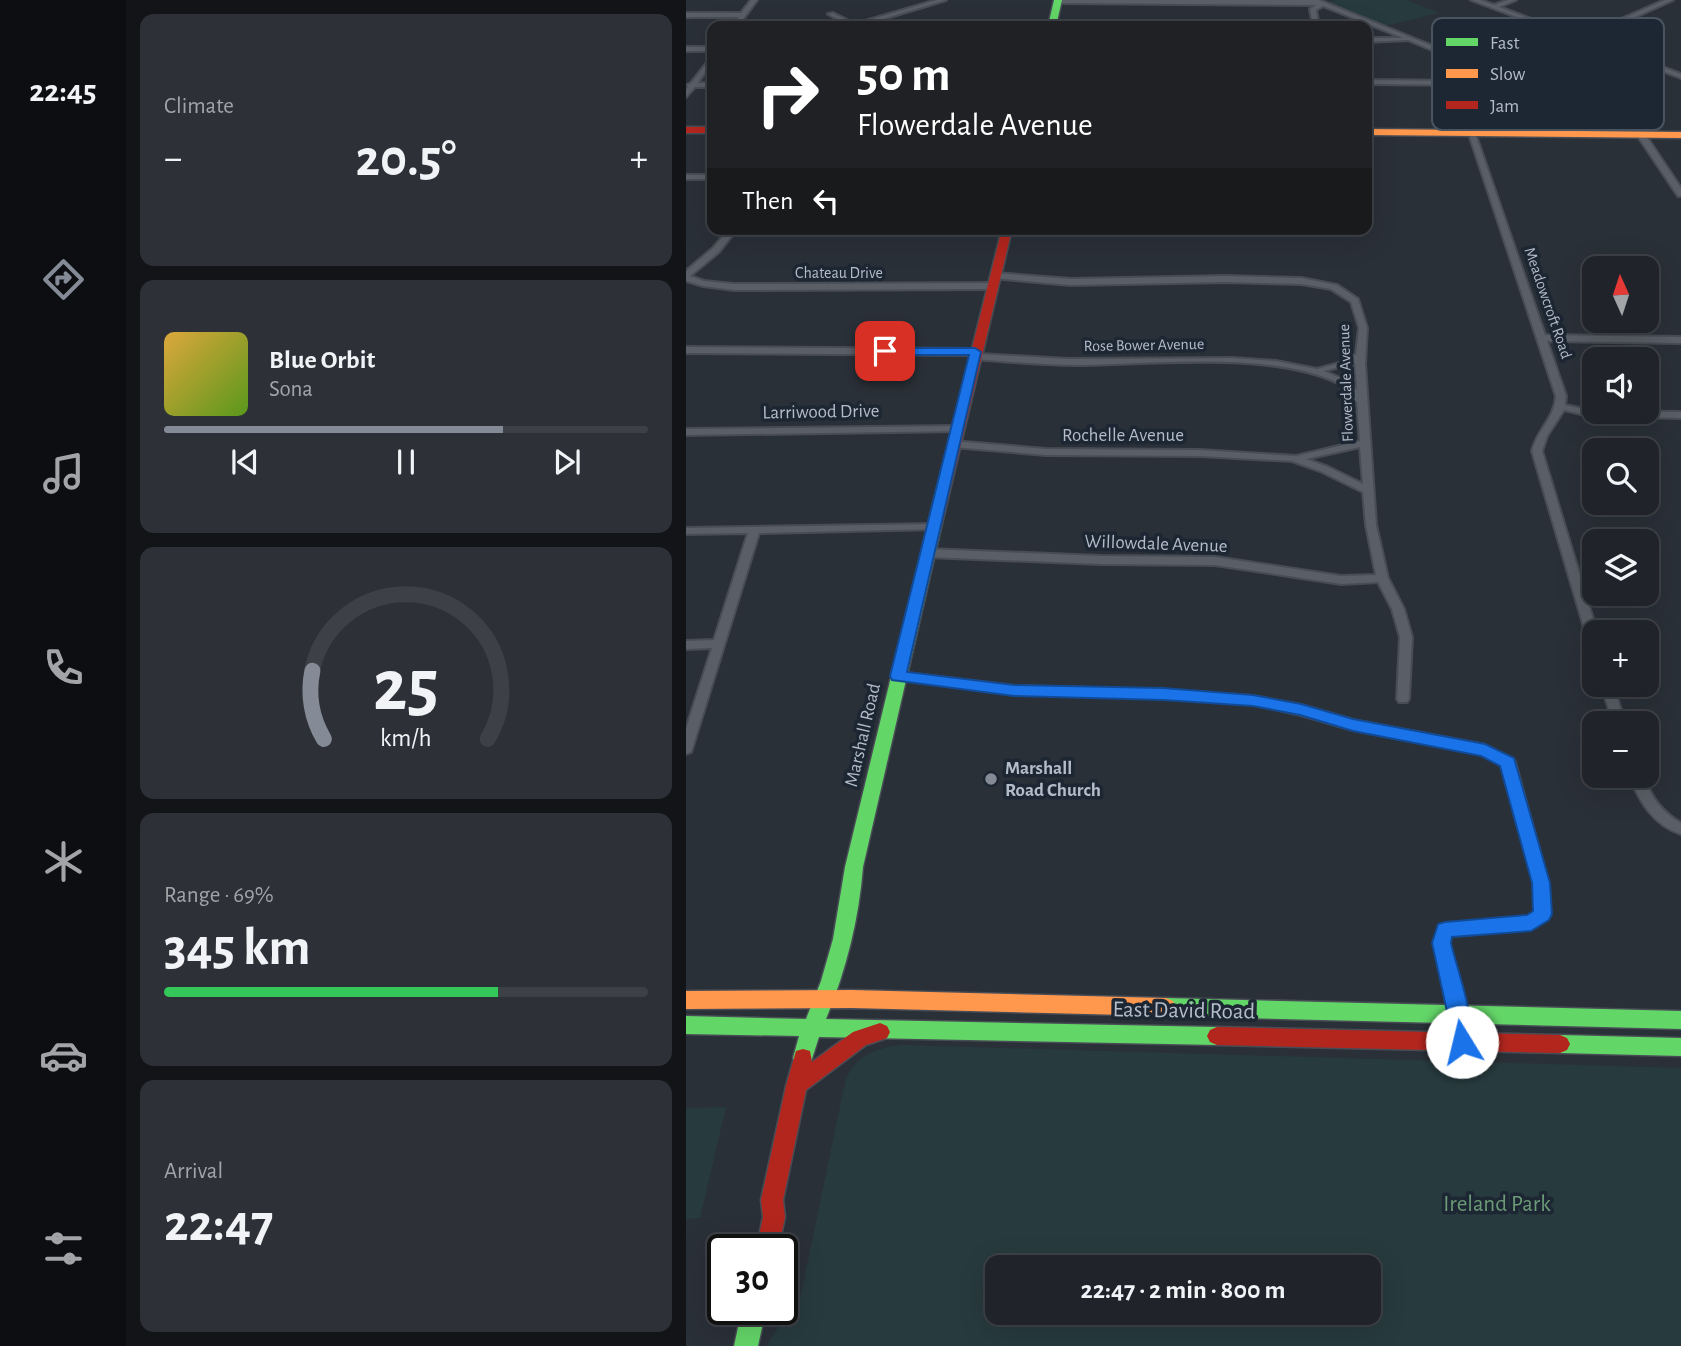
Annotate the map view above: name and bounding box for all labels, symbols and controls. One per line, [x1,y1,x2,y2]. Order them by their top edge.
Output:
legend [1432,18,1664,130]
text: Fast [1490,34,1520,53]
icon: right [742,49,833,140]
text: 50 m [857,51,951,100]
text: Slow [1490,65,1526,84]
text: 22:45 [29,75,97,107]
text: Climate [164,95,234,118]
text: Jam [1490,97,1519,116]
text: Flowerdale Avenue [857,109,1093,141]
text: 20.5° [355,133,457,185]
text: − [164,140,182,178]
text: + [630,140,648,178]
icon: left [807,182,845,220]
text: Then [742,188,793,214]
street label: Meadowcroft Road [1521,245,1575,361]
icon: directions [39,255,88,304]
north arrow [1582,256,1659,332]
map controls [1582,256,1659,788]
street label: Chateau Drive [795,265,883,281]
pin [855,321,915,381]
street label: Flowerdale Avenue [1336,324,1356,442]
icon: arrive [866,332,904,370]
street label: Rose Bower Avenue [1084,336,1204,354]
text: Blue Orbit [269,347,375,373]
button: sound [1582,347,1659,424]
text: Sona [269,378,313,401]
street label: Larriwood Drive [762,401,880,423]
street label: Rochelle Avenue [1062,426,1184,445]
button: search [1582,438,1659,515]
icon: previous [226,443,264,481]
icon: pause [387,443,425,481]
icon: next [548,443,586,481]
icon: music [39,449,88,498]
button: layers [1582,529,1659,606]
street label: Willowdale Avenue [1084,532,1228,556]
button: + [1582,620,1659,697]
icon: phone [39,643,88,692]
text: 25 [373,651,439,724]
street label: Marshall Road [842,681,884,789]
button: − [1582,711,1659,788]
text: km/h [380,726,432,751]
place label: Marshall Road Church [1005,759,1101,800]
marker: Marshall Road Church [983,771,999,787]
icon: climate [39,837,88,886]
text: Range · 69% [164,884,274,907]
text: 345 km [164,922,311,974]
street label: East David Road [1112,998,1256,1024]
position arrow [1425,1005,1499,1079]
icon: car [39,1031,88,1080]
text: Arrival [164,1160,223,1183]
park label: Ireland Park [1443,1193,1551,1216]
text: 22:47 [164,1198,274,1250]
icon: filters [39,1224,88,1273]
speed limit sign: 30 [707,1234,798,1325]
text: 22:47 · 2 min · 800 m [1081,1277,1285,1303]

